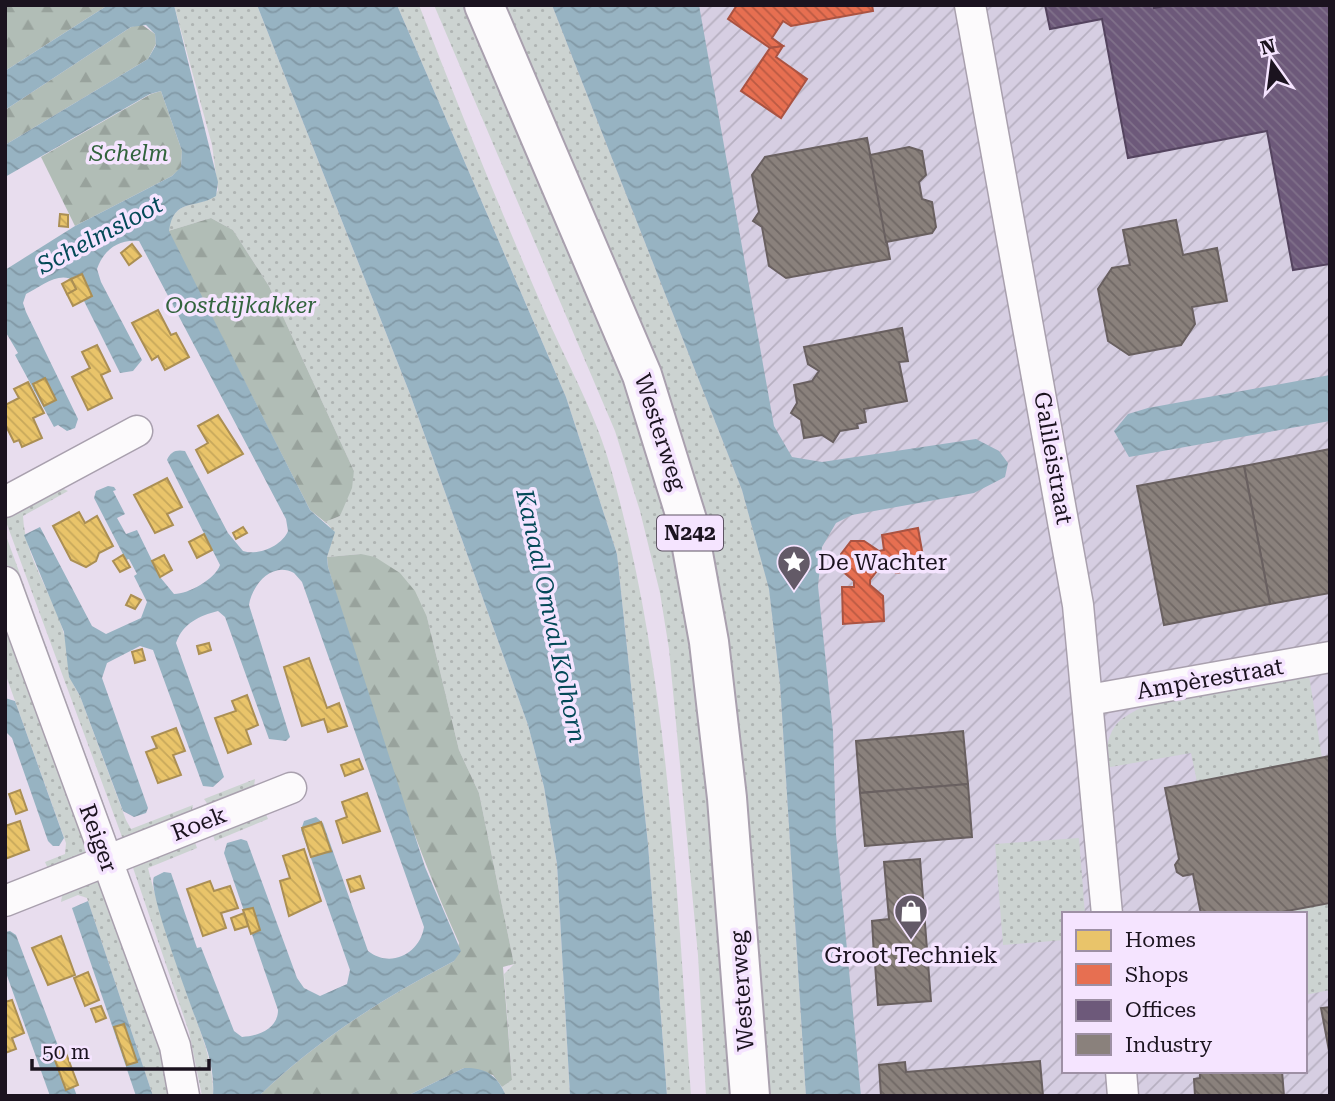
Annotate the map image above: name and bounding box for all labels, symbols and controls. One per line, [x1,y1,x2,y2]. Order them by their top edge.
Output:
north arrow [1237,28,1307,98]
text: N [1258,34,1278,60]
park label: Schelm [89,140,168,167]
water label: Schelmsloot [32,190,168,280]
park label: Oostdijkakker [165,292,317,319]
street label: Westerweg [628,370,692,494]
street label: Galileistraat [1028,390,1078,527]
water label: Kanaal Omval Kolhorn [510,486,592,745]
road number: N242 [657,516,723,550]
place icon: De Wachter [775,543,813,592]
place label: De Wachter [818,549,947,576]
street label: Ampèrestraat [1135,653,1286,705]
street label: Reiger [73,800,123,876]
street label: Roek [168,801,231,847]
shop icon: Groot Techniek [892,892,930,941]
legend [1062,912,1307,1073]
text: Homes [1125,928,1196,952]
street label: Westerweg [724,930,760,1052]
place label: Groot Techniek [824,942,998,969]
text: Shops [1125,963,1188,987]
text: Offices [1125,998,1196,1022]
scale bar [32,1028,208,1072]
text: Industry [1125,1033,1213,1057]
text: 50 m [42,1040,90,1064]

